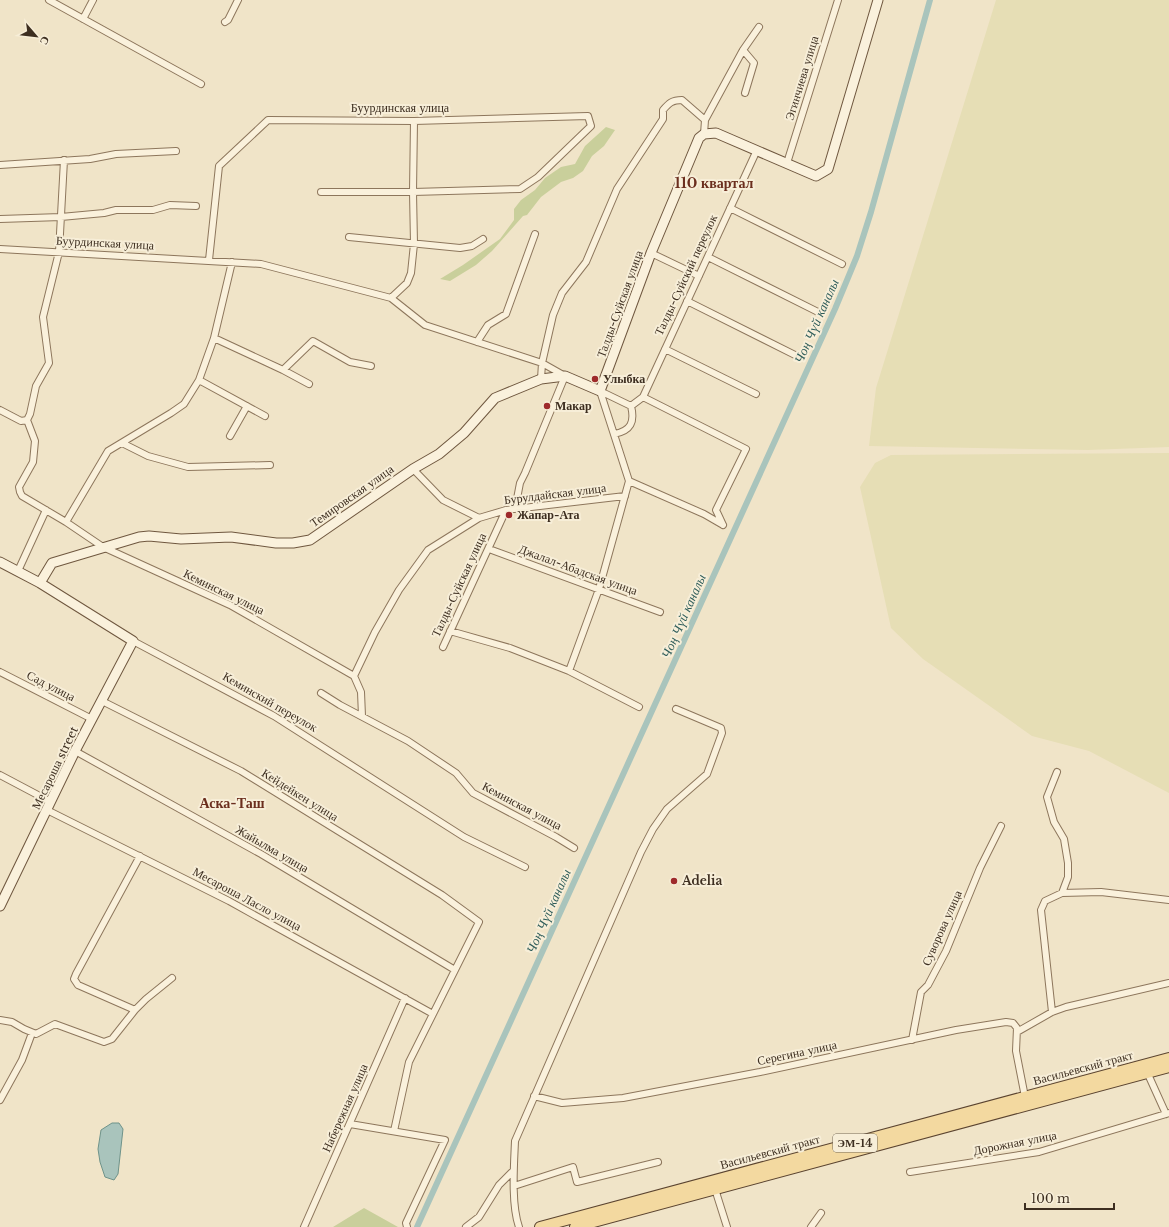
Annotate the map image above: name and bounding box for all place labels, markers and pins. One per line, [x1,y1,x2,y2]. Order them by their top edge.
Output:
place label: Улыбка [603,371,645,386]
marker: Улыбка [590,374,600,384]
place label: Макар [555,398,592,413]
marker: Макар [542,401,552,411]
place label: Жапар-Ата [517,507,580,522]
marker: Жапар-Ата [504,510,514,520]
place label: Adelia [681,873,722,888]
marker: Adelia [669,876,679,886]

